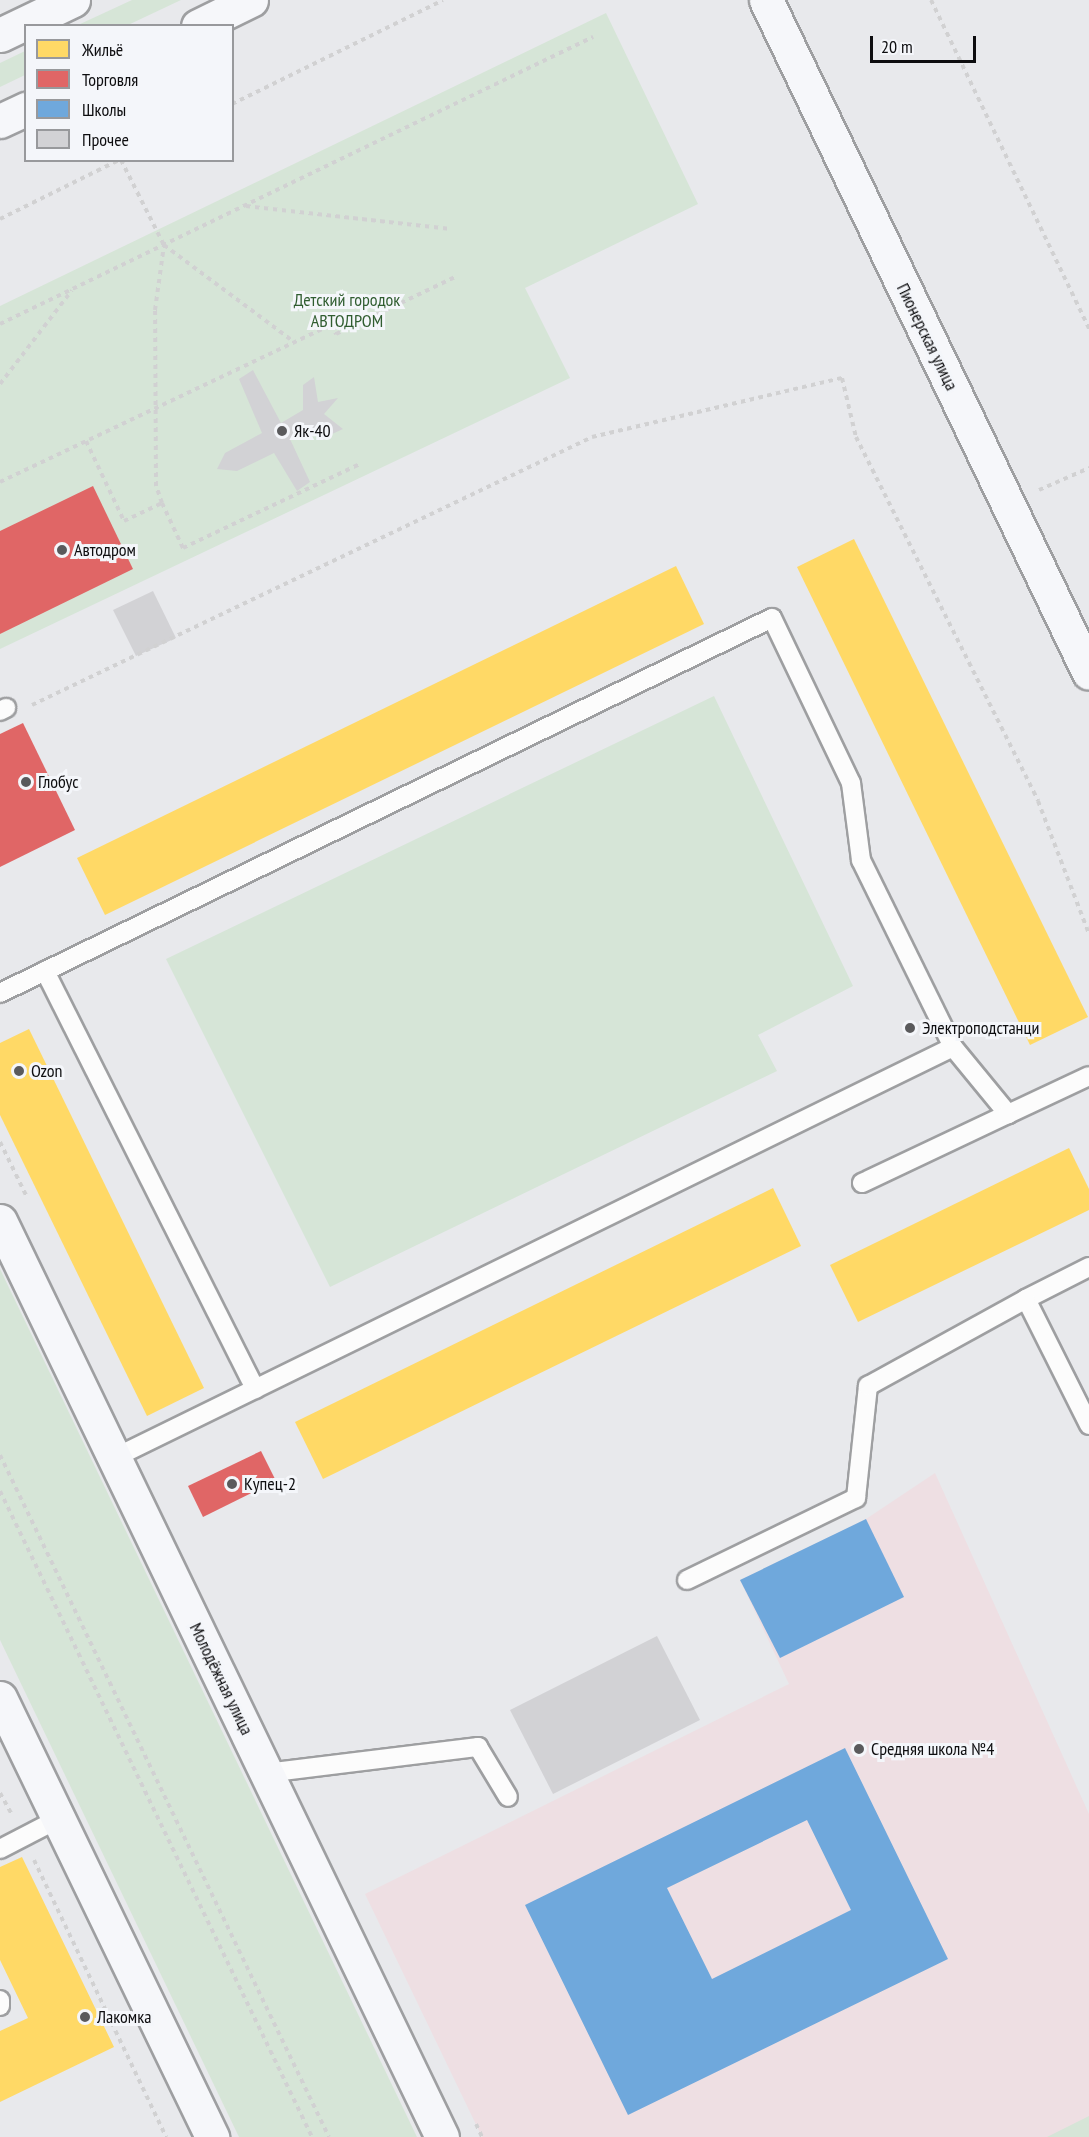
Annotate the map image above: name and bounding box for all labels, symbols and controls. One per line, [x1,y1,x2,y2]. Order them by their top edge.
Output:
legend [24,24,234,162]
scale bar [873,24,980,62]
text: 20 m [881,35,913,58]
text: Жильё [82,38,123,61]
text: Торговля [82,68,138,91]
text: Школы [82,98,126,121]
text: Прочее [82,128,129,151]
street label: Пионерская улица [892,280,962,394]
park label: Детский городок АВТОДРОМ [294,290,400,332]
place label: Як-40 [294,420,331,442]
marker: Як-40 [275,424,289,438]
place label: Автодром [74,539,136,561]
marker: Автодром [55,543,69,557]
place label: Глобус [38,771,79,793]
marker: Глобус [19,775,33,789]
place label: Электроподстанци [922,1017,1039,1039]
marker: Электроподстанци [903,1021,917,1035]
place label: Ozon [31,1060,63,1082]
marker: Ozon [12,1064,26,1078]
place label: Купец-2 [244,1473,296,1495]
marker: Купец-2 [225,1477,239,1491]
street label: Молодёжная улица [185,1619,257,1739]
place label: Средняя школа №4 [871,1738,994,1760]
marker: Средняя школа №4 [852,1742,866,1756]
place label: Лакомка [97,2006,151,2028]
marker: Лакомка [78,2010,92,2024]

